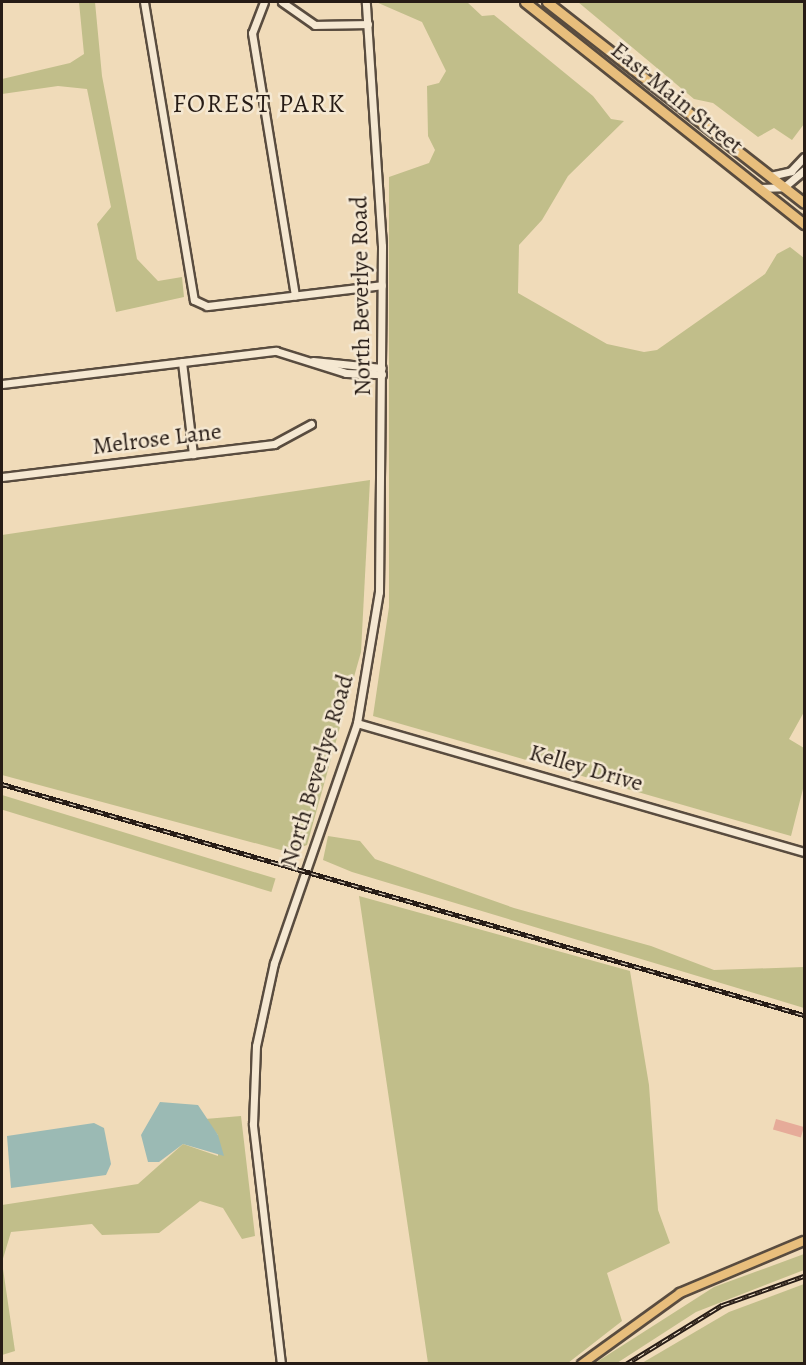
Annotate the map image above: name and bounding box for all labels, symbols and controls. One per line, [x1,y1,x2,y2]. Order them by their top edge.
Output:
street label: East Main Street [605,36,749,160]
district label: FOREST PARK [173,88,345,120]
street label: North Beverlye Road [345,196,377,396]
street label: Melrose Lane [91,417,223,461]
street label: North Beverlye Road [274,671,360,871]
street label: Kelley Drive [526,738,646,798]

